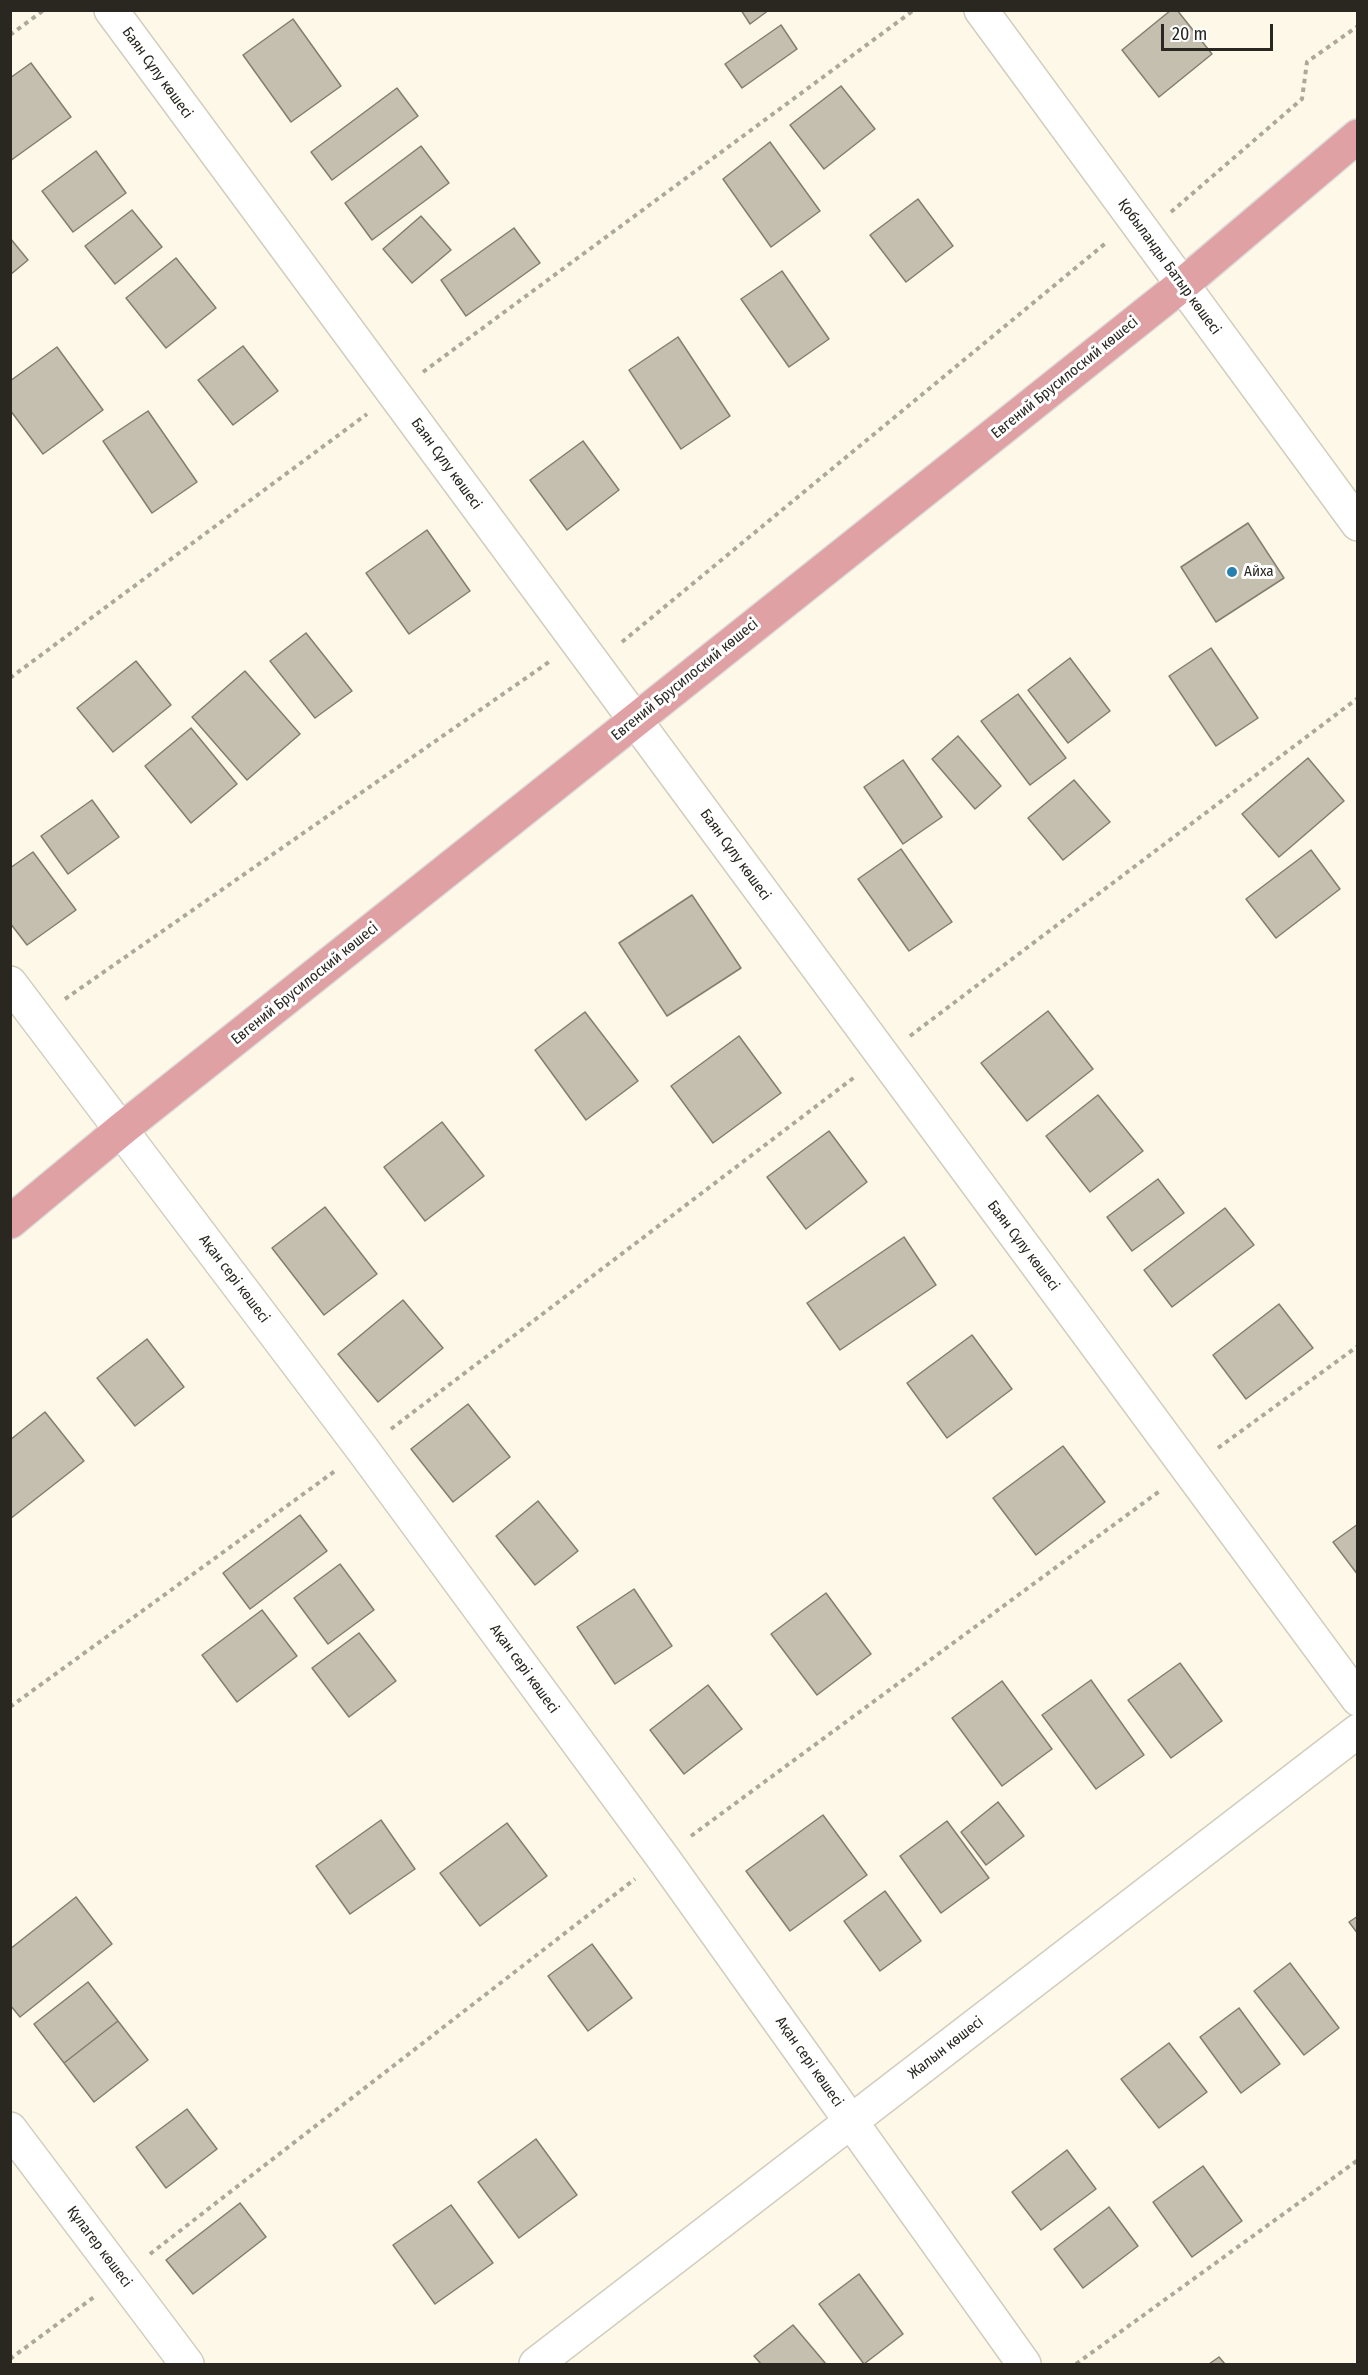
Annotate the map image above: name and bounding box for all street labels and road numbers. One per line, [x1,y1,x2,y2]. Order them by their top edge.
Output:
street label: Баян Сұлу көшесі [118,24,196,122]
street label: Қобыланды Батыр көшесі [1114,196,1224,338]
street label: Евгений Брусилоский көшесі [988,313,1142,443]
street label: Баян Сұлу көшесі [407,415,485,513]
street label: Евгений Брусилоский көшесі [608,615,762,745]
street label: Баян Сұлу көшесі [696,806,774,904]
street label: Евгений Брусилоский көшесі [228,919,382,1049]
street label: Баян Сұлу көшесі [983,1197,1063,1295]
street label: Ақан сері көшесі [195,1231,273,1327]
street label: Ақан сері көшесі [486,1621,562,1717]
street label: Ақан сері көшесі [771,2013,847,2111]
street label: Жалын көшесі [905,2013,987,2083]
street label: Құлагер көшесі [63,2203,135,2291]

